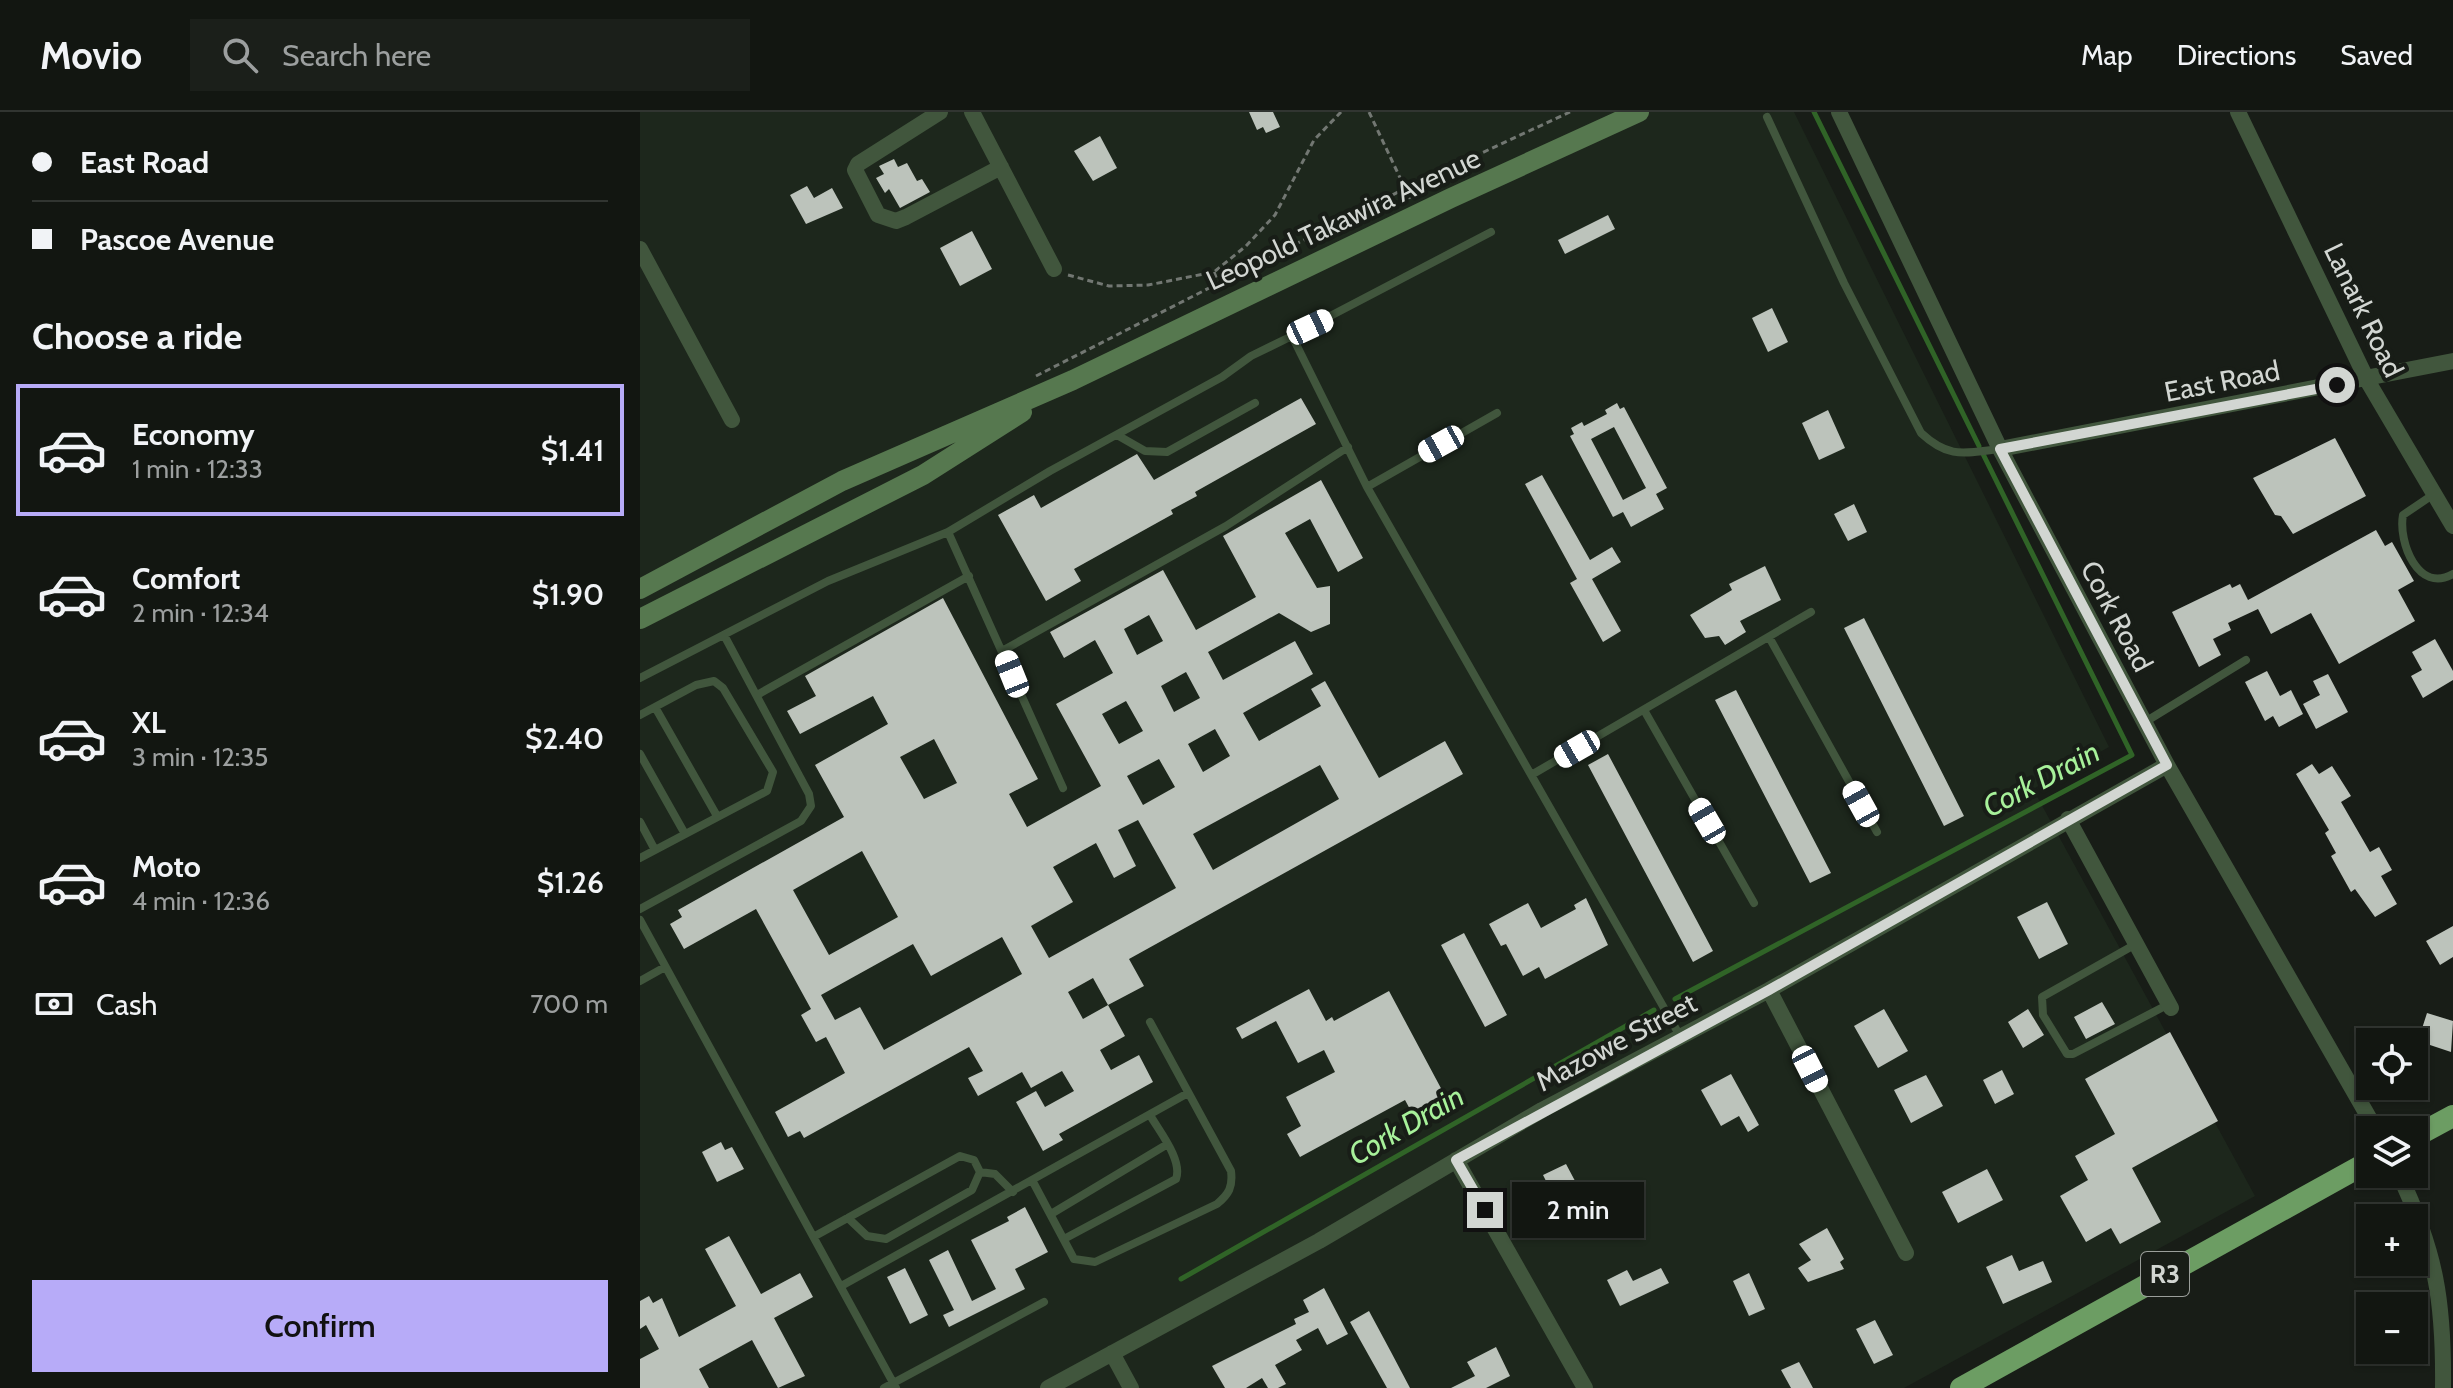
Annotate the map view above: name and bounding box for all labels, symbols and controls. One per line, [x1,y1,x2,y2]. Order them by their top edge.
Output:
search box [190,19,750,91]
text: Movio [40,32,142,79]
icon: search [218,33,262,77]
text: Search here [282,37,431,74]
text: Map [2081,38,2133,72]
text: Directions [2177,38,2296,72]
text: Saved [2340,38,2413,72]
street label: Leopold Takawira Avenue [1201,141,1485,297]
text: East Road [80,144,209,181]
text: Pascoe Avenue [80,221,274,258]
street label: Lanark Road [2317,237,2411,383]
car [1283,306,1337,348]
text: Choose a ride [32,314,242,358]
street label: East Road [2161,353,2283,409]
route start [2319,367,2355,403]
icon: car [36,414,108,486]
text: Economy [132,416,255,453]
car [1414,422,1468,466]
text: $1.41 [541,432,604,469]
text: 1 min · 12:33 [132,453,263,485]
street label: Cork Road [2074,555,2160,677]
icon: car [36,558,108,630]
text: Comfort [132,560,240,597]
text: $1.90 [532,576,604,613]
text: 2 min · 12:34 [132,597,269,629]
car [992,647,1032,701]
icon: car [36,702,108,774]
text: XL [132,704,166,741]
text: $2.40 [525,720,604,757]
car [1550,727,1604,771]
water label: Cork Drain [1976,733,2106,825]
text: 3 min · 12:35 [132,741,268,773]
car [1839,777,1883,831]
car [1685,794,1729,848]
icon: car [36,846,108,918]
text: Moto [132,848,201,885]
text: $1.26 [537,864,604,901]
text: 4 min · 12:36 [132,885,270,917]
icon: cash [32,982,76,1026]
street label: Mazowe Street [1530,985,1702,1099]
text: Cash [96,986,158,1023]
text: 700 m [530,988,608,1020]
map controls [2356,1028,2428,1364]
button: locate [2356,1028,2428,1100]
car [1788,1042,1832,1096]
water label: Cork Drain [1342,1077,1470,1173]
button: layers [2356,1116,2428,1188]
callout: 2 min [1513,1182,1645,1238]
route end [1467,1192,1503,1228]
text: 2 min [1547,1194,1609,1226]
button: + [2356,1204,2428,1276]
road number: R3 [2141,1252,2189,1296]
button: Confirm [32,1280,608,1372]
button: − [2356,1292,2428,1364]

